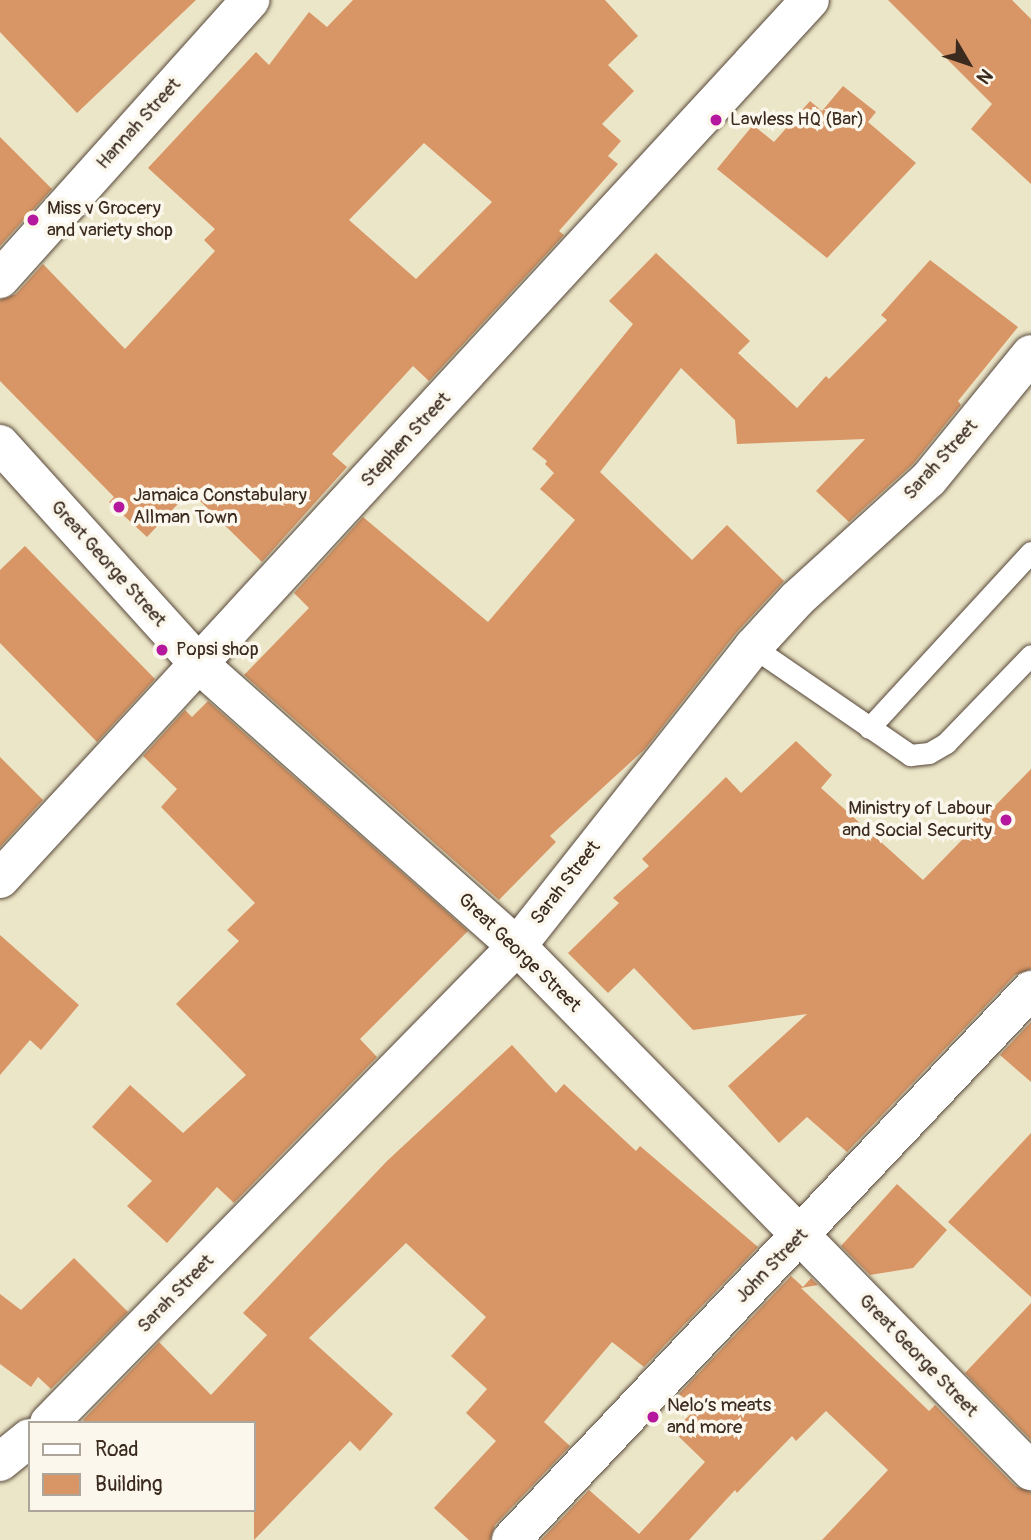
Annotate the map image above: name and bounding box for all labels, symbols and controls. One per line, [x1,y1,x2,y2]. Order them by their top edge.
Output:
north arrow [933,28,1003,98]
text: N [971,64,998,89]
street label: Hannah Street [92,74,186,174]
place label: Lawless HQ (Bar) [730,109,864,131]
marker: Lawless HQ (Bar) [708,112,724,128]
place label: Miss v Grocery and variety shop [47,198,173,242]
marker: Miss v Grocery and variety shop [25,212,41,228]
street label: Stephen Street [356,388,456,492]
street label: Sarah Street [899,415,983,505]
place label: Jamaica Constabulary Allman Town [133,485,307,529]
street label: Great George Street [45,496,171,632]
marker: Jamaica Constabulary Allman Town [111,499,127,515]
place label: Popsi shop [176,639,259,661]
marker: Popsi shop [154,642,170,658]
place label: Ministry of Labour and Social Security [842,798,992,842]
marker: Ministry of Labour and Social Security [998,812,1014,828]
street label: Sarah Street [526,837,606,929]
street label: Great George Street [453,889,585,1017]
street label: John Street [731,1224,813,1308]
street label: Sarah Street [133,1250,219,1338]
street label: Great George Street [854,1290,982,1422]
place label: Nelo’s meats and more [667,1395,771,1439]
marker: Nelo’s meats and more [645,1409,661,1425]
legend [28,1421,256,1512]
text: Road [95,1436,139,1463]
text: Building [95,1471,162,1498]

